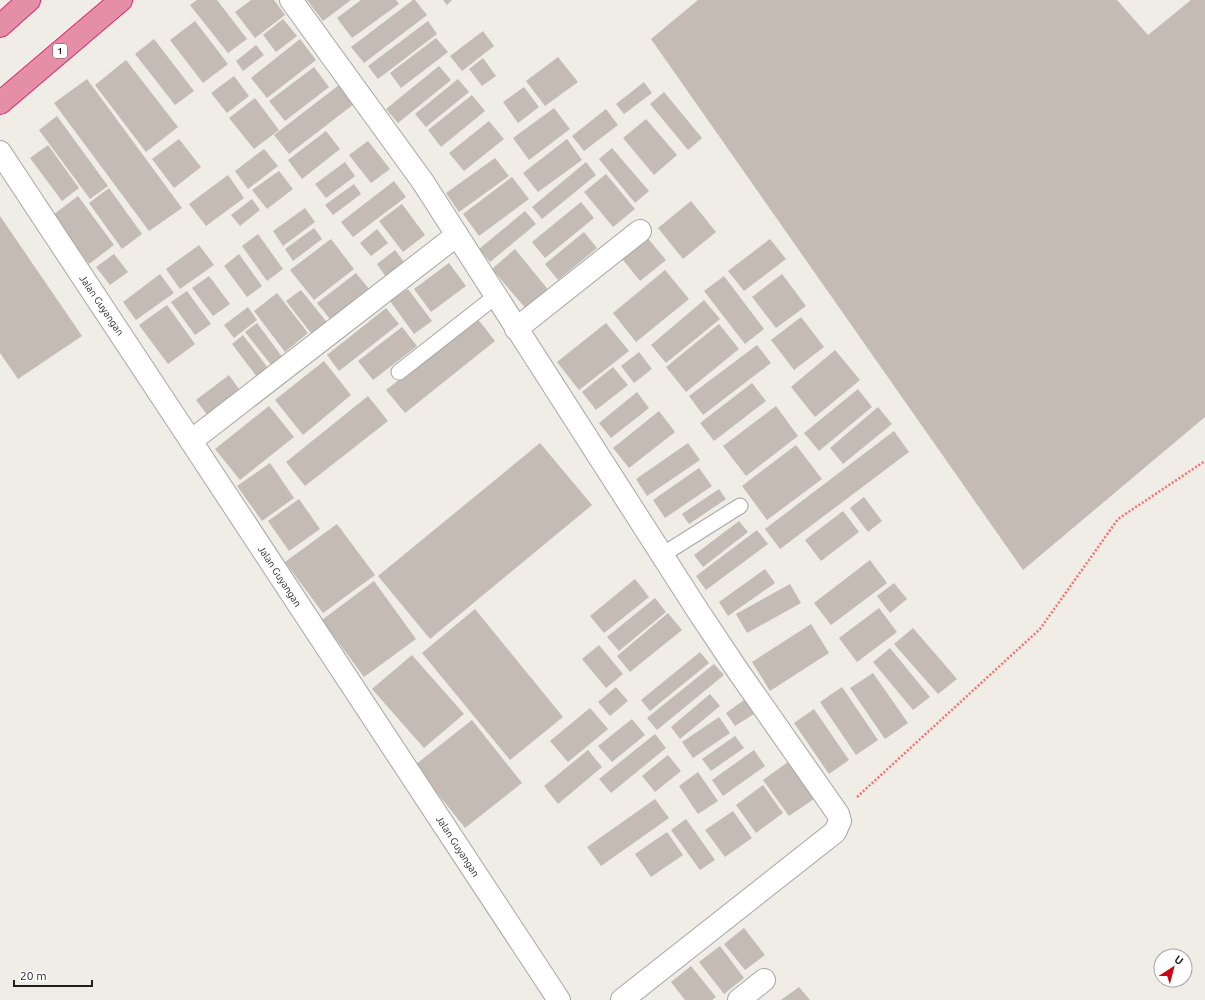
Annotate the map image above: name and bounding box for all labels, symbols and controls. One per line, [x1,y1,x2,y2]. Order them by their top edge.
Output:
road number: 1 [53,44,67,58]
street label: Jalan Guyangan [77,273,126,338]
street label: Jalan Guyangan [256,544,303,609]
street label: Jalan Guyangan [434,814,481,879]
north arrow [1153,948,1193,988]
text: U [1172,953,1186,967]
scale bar [14,962,92,988]
text: 20 m [20,969,47,982]

